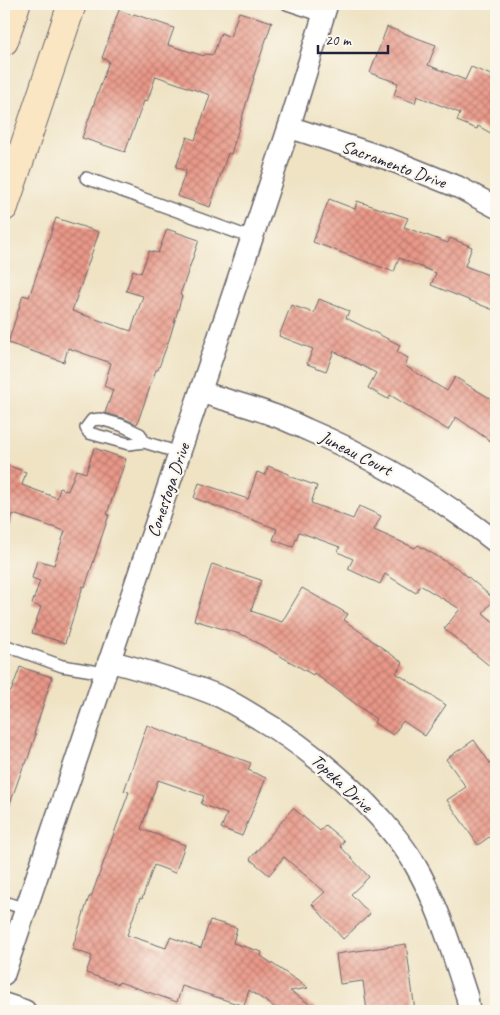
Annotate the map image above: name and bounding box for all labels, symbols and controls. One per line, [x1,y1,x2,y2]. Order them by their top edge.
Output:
scale bar [318,22,388,54]
text: 20 m [325,31,352,50]
street label: Sacramento Drive [339,135,450,193]
street label: Juneau Court [315,425,398,481]
street label: Conestoga Drive [142,439,195,540]
street label: Topeka Drive [307,749,378,818]

